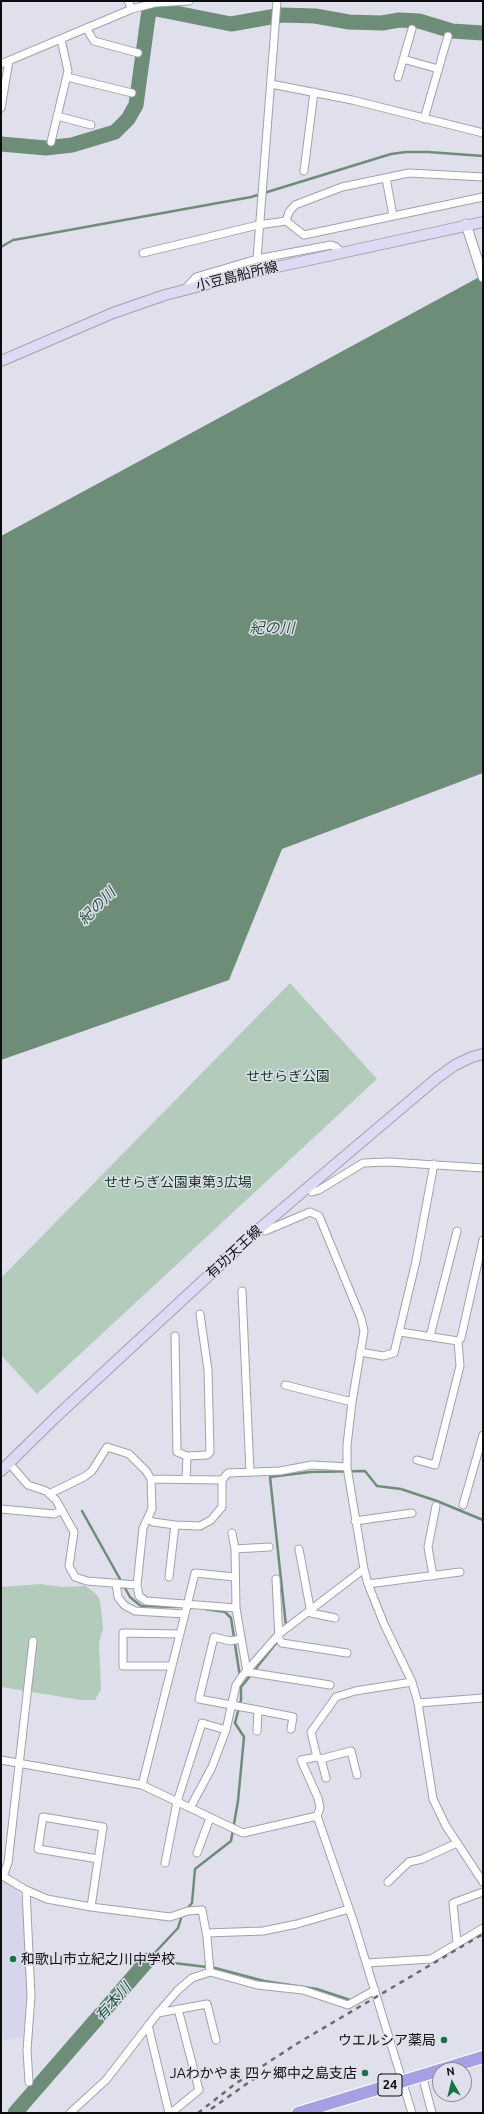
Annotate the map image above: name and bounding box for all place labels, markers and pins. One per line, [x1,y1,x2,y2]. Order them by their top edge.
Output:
place label: 和歌山市立紀之川中学校 [21,1951,175,1967]
marker: 和歌山市立紀之川中学校 [8,1954,18,1964]
place label: ウエルシア薬局 [338,2032,436,2048]
marker: ウエルシア薬局 [439,2035,449,2045]
place label: JAわかやま 四ヶ郷中之島支店 [170,2065,357,2081]
marker: JAわかやま 四ヶ郷中之島支店 [360,2068,370,2078]

